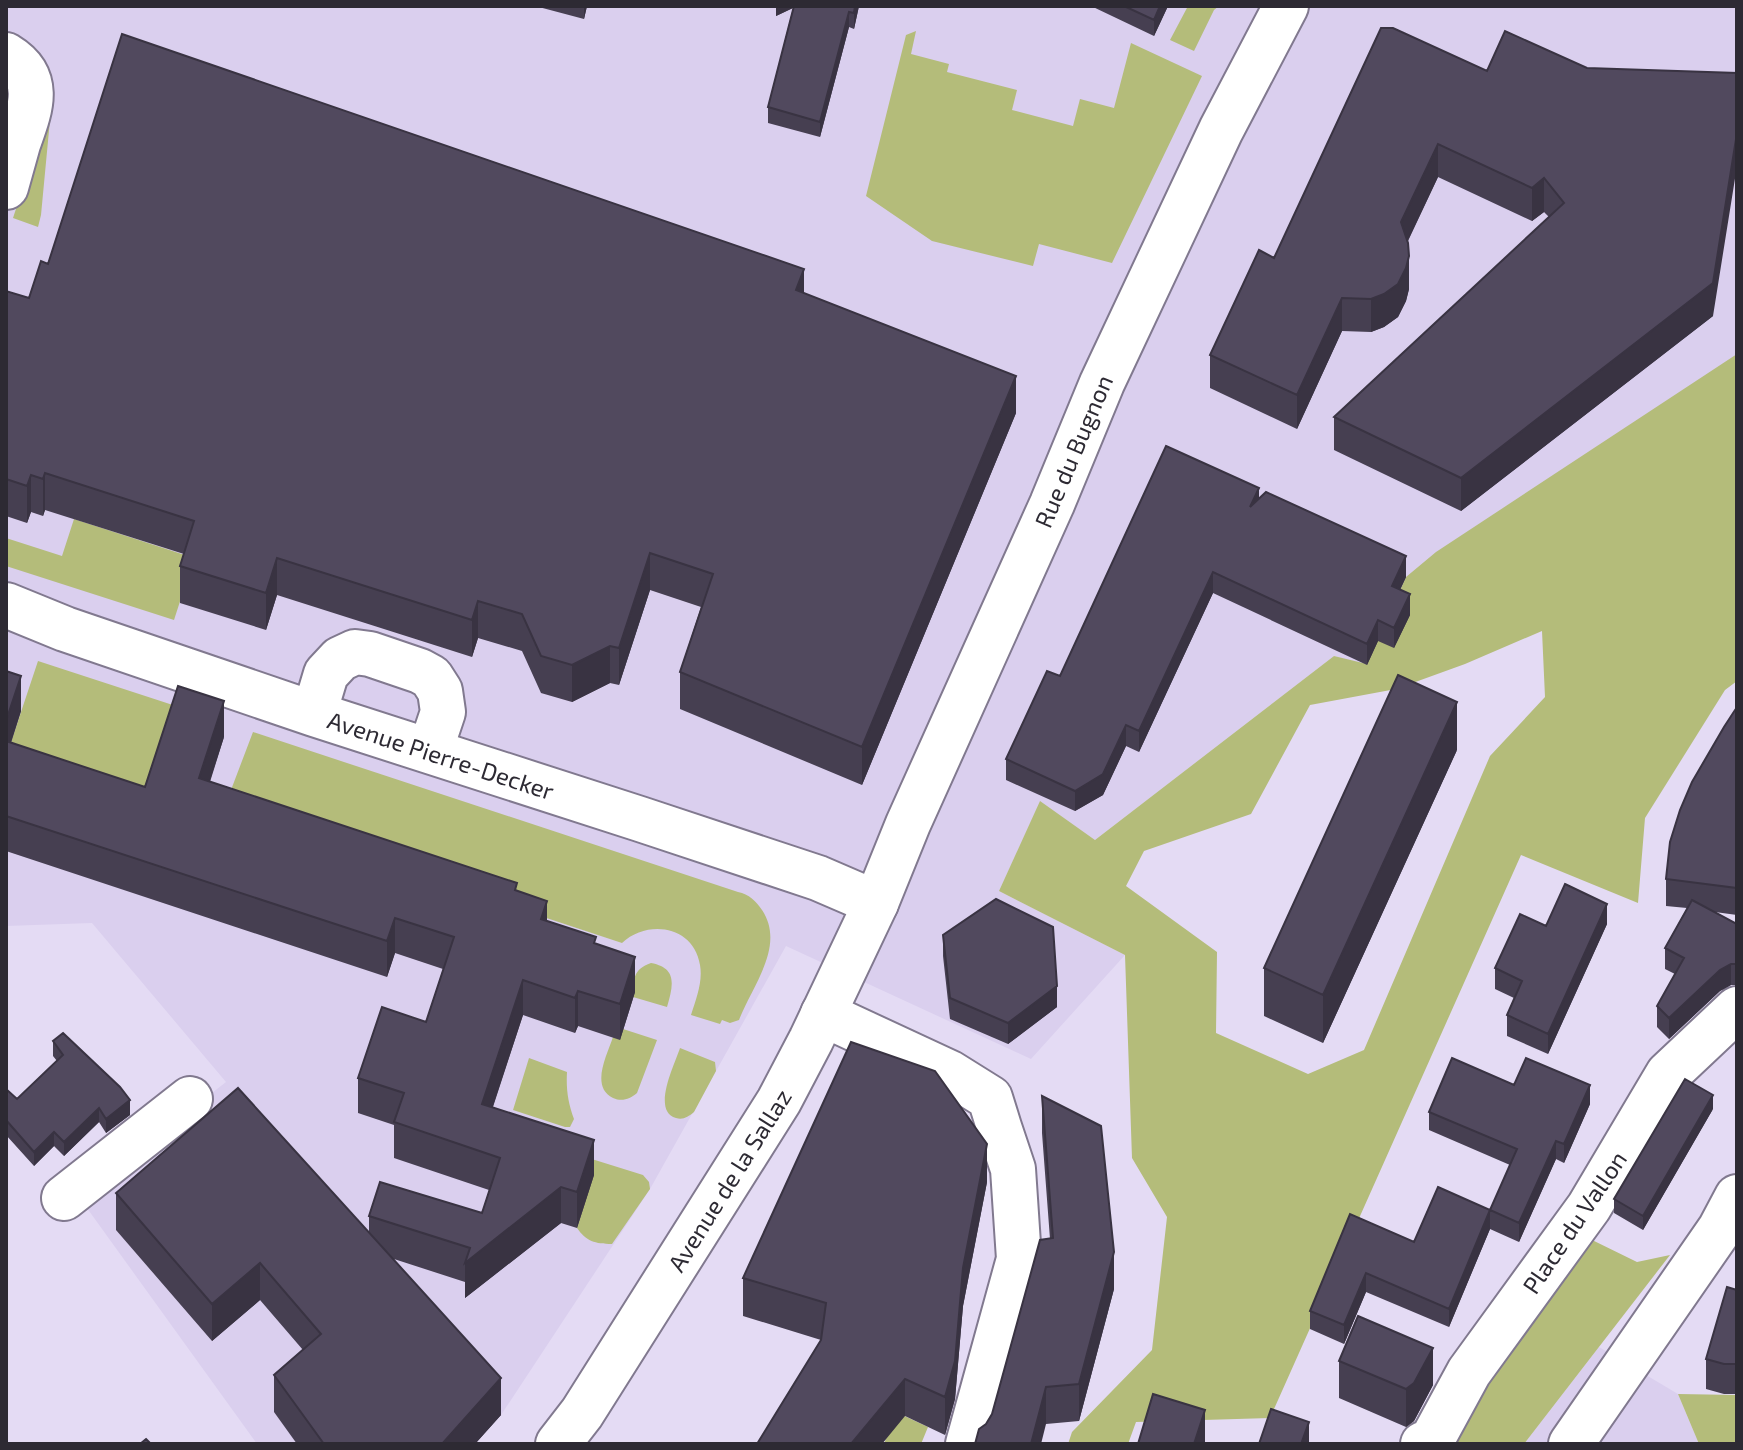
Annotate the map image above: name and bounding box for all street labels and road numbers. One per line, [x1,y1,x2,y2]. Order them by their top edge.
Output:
street label: Rue du Bugnon [1028,370,1118,532]
street label: Avenue Pierre-Decker [324,705,558,805]
street label: Avenue de la Sallaz [661,1083,797,1277]
street label: Place du Vallon [1516,1145,1632,1299]

